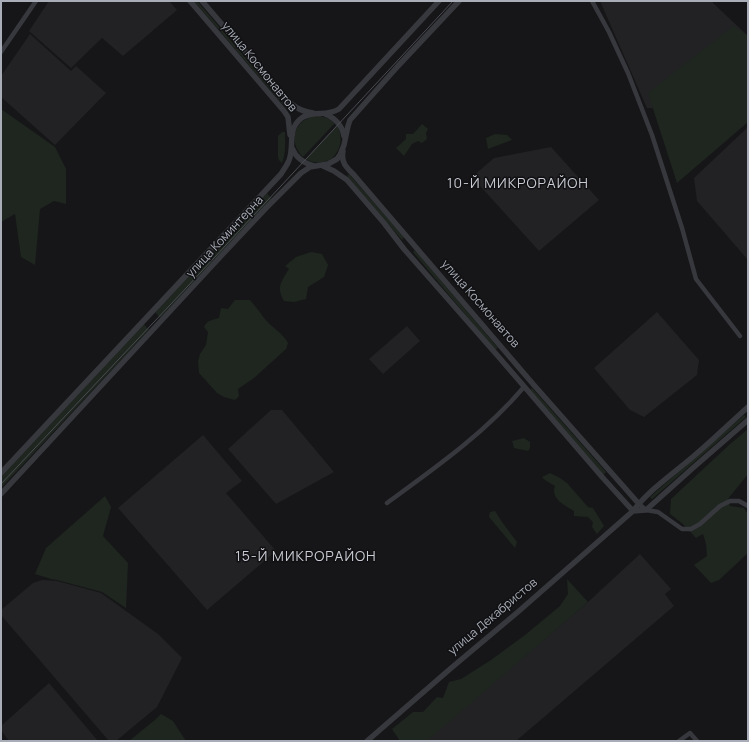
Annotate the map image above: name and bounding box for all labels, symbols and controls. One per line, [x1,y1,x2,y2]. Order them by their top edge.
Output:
street label: улица Космонавтов [218,19,300,115]
district label: 10-Й МИКРОРАЙОН [447,176,589,192]
street label: улица Коминтерна [184,193,266,281]
street label: улица Космонавтов [438,257,522,351]
district label: 15-Й МИКРОРАЙОН [235,549,377,565]
street label: улица Декабристов [446,576,540,658]

